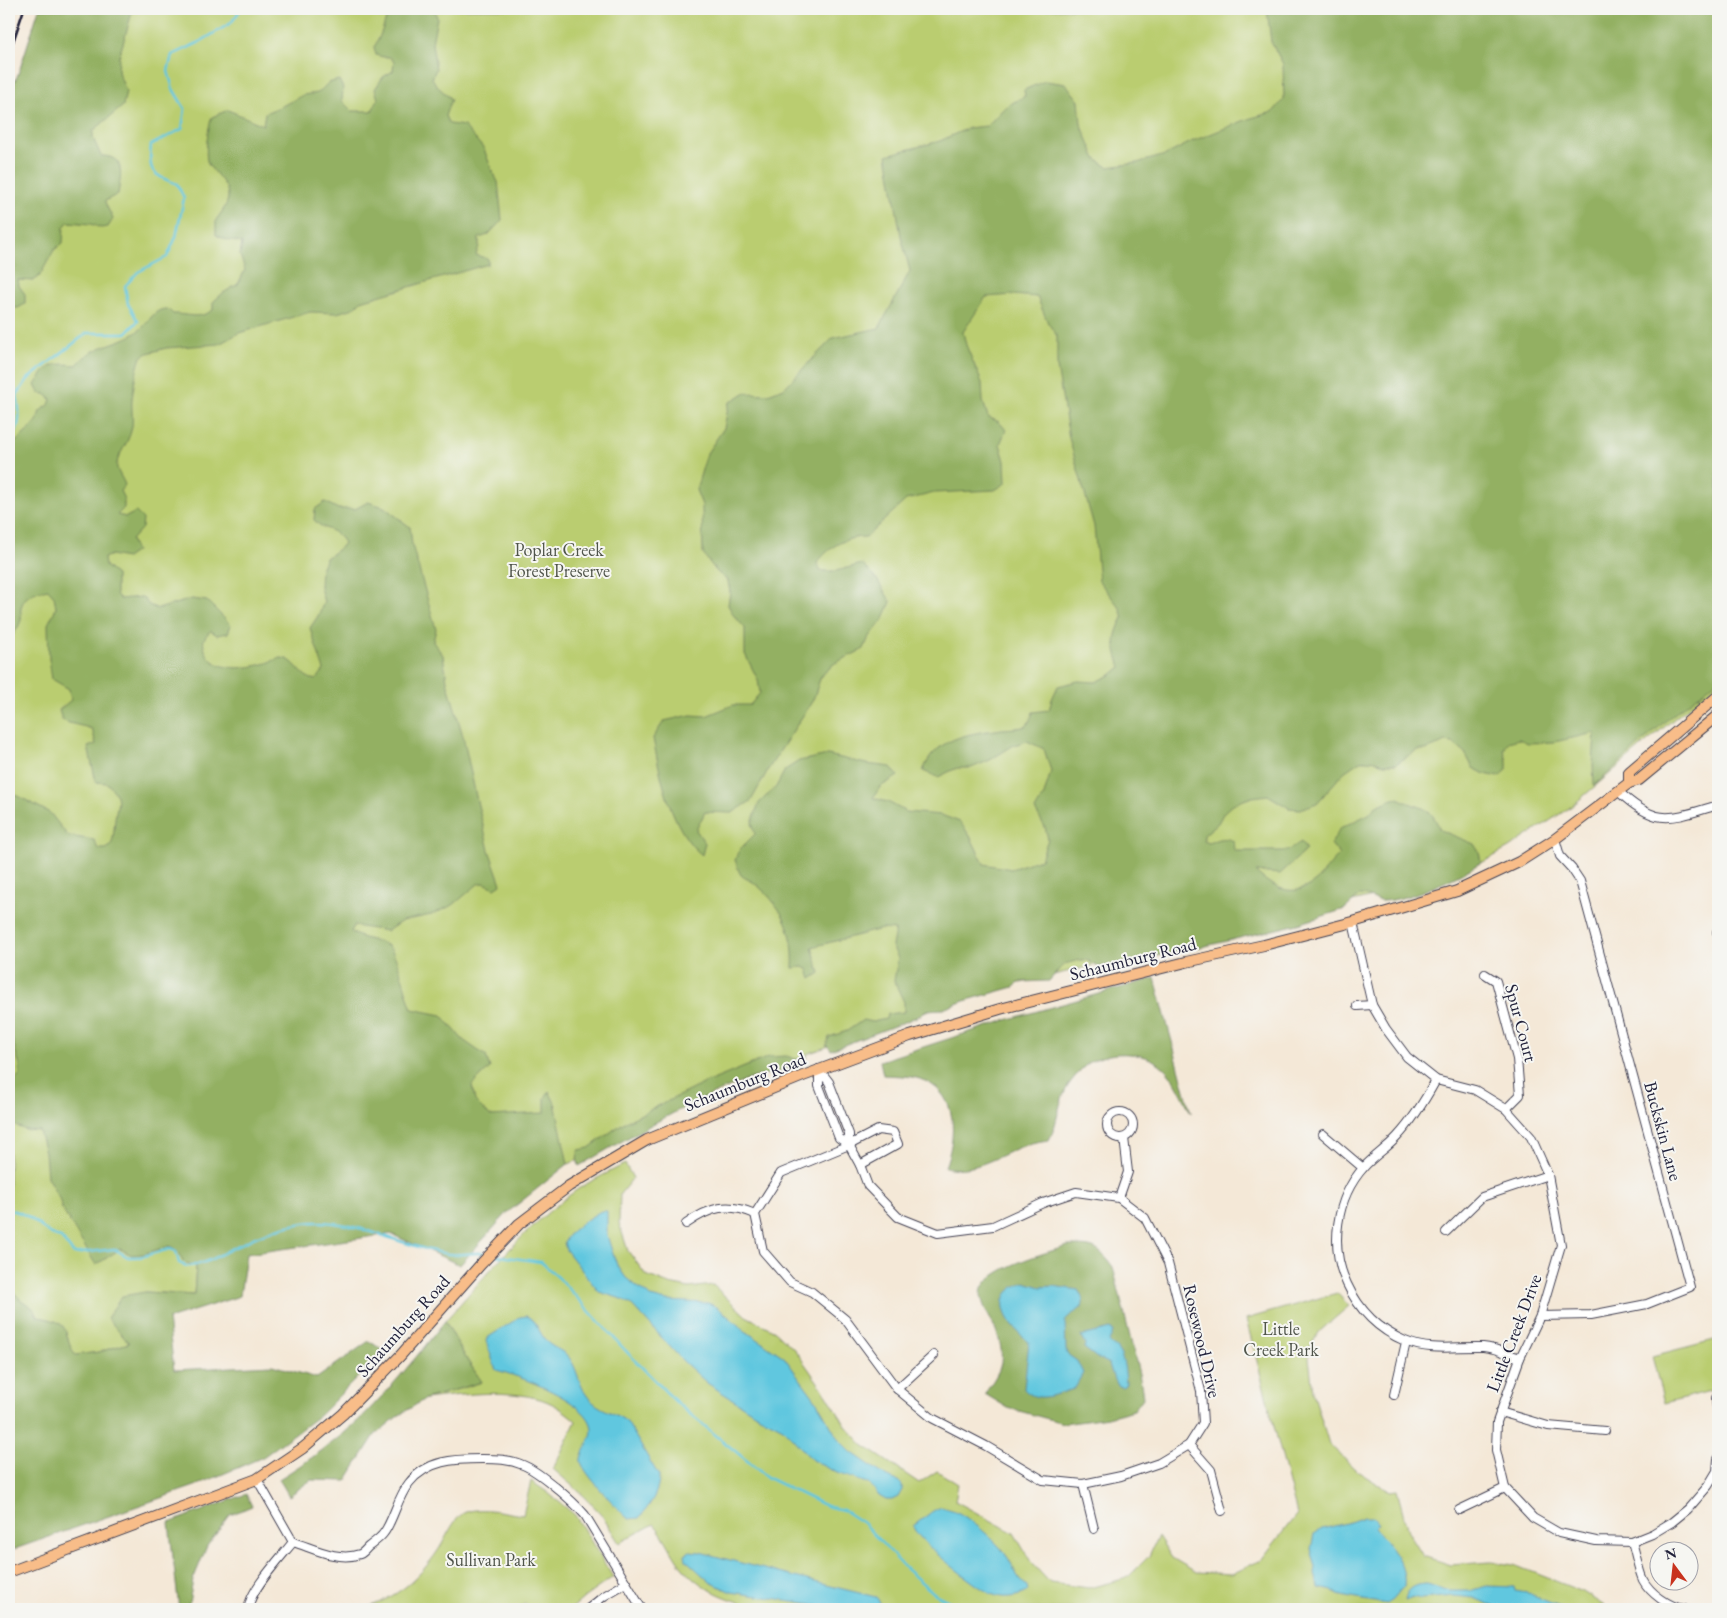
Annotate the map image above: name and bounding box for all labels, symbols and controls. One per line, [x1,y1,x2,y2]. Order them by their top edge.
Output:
park label: Poplar Creek Forest Preserve [508,538,610,582]
street label: Schaumburg Road [1067,931,1199,985]
street label: Spur Court [1500,981,1543,1065]
street label: Schaumburg Road [680,1046,810,1116]
street label: Buckskin Lane [1639,1079,1688,1183]
street label: Schaumburg Road [351,1269,455,1381]
street label: Little Creek Drive [1481,1271,1547,1395]
street label: Rosewood Drive [1178,1282,1227,1400]
park label: Little Creek Park [1243,1317,1319,1361]
north arrow [1650,1540,1700,1590]
text: N [1663,1543,1679,1564]
park label: Sullivan Park [446,1548,536,1571]

